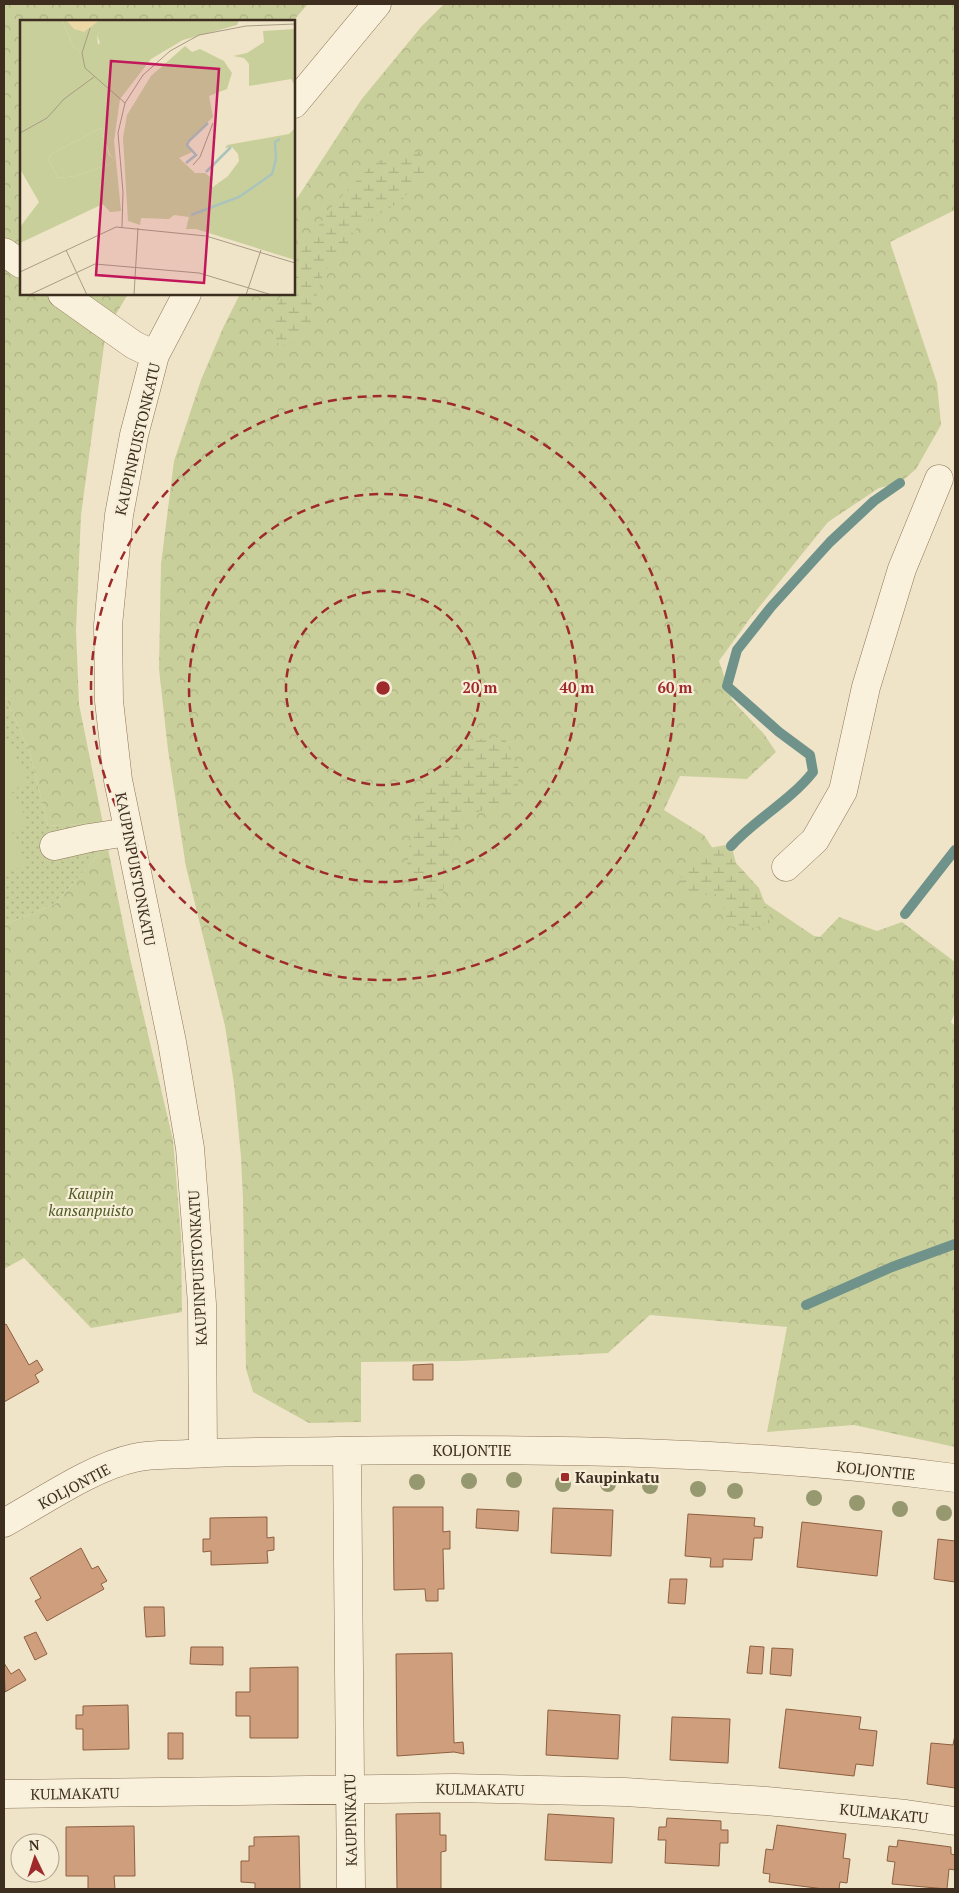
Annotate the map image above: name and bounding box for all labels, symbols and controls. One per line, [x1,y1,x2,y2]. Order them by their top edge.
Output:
inset map [20,20,295,295]
street label: KAUPINPUISTONKATU [110,361,164,517]
text: 20 m [463,677,498,697]
text: 40 m [560,677,595,697]
text: 60 m [658,677,693,697]
centre of rings [374,679,392,697]
street label: KAUPINPUISTONKATU [111,791,161,947]
park label: Kaupin kansanpuisto [48,1183,134,1220]
street label: KAUPINPUISTONKATU [183,1190,211,1346]
street label: KOLJONTIE [432,1440,512,1460]
street label: KOLJONTIE [836,1456,916,1484]
street label: KOLJONTIE [34,1459,114,1513]
place label: Kaupinkatu [575,1467,660,1487]
marker: Kaupinkatu [559,1471,571,1483]
street label: KAUPINKATU [339,1774,361,1866]
street label: KULMAKATU [435,1778,525,1800]
street label: KULMAKATU [30,1782,120,1804]
street label: KULMAKATU [839,1798,929,1828]
north arrow [10,1833,60,1883]
text: N [28,1835,40,1854]

